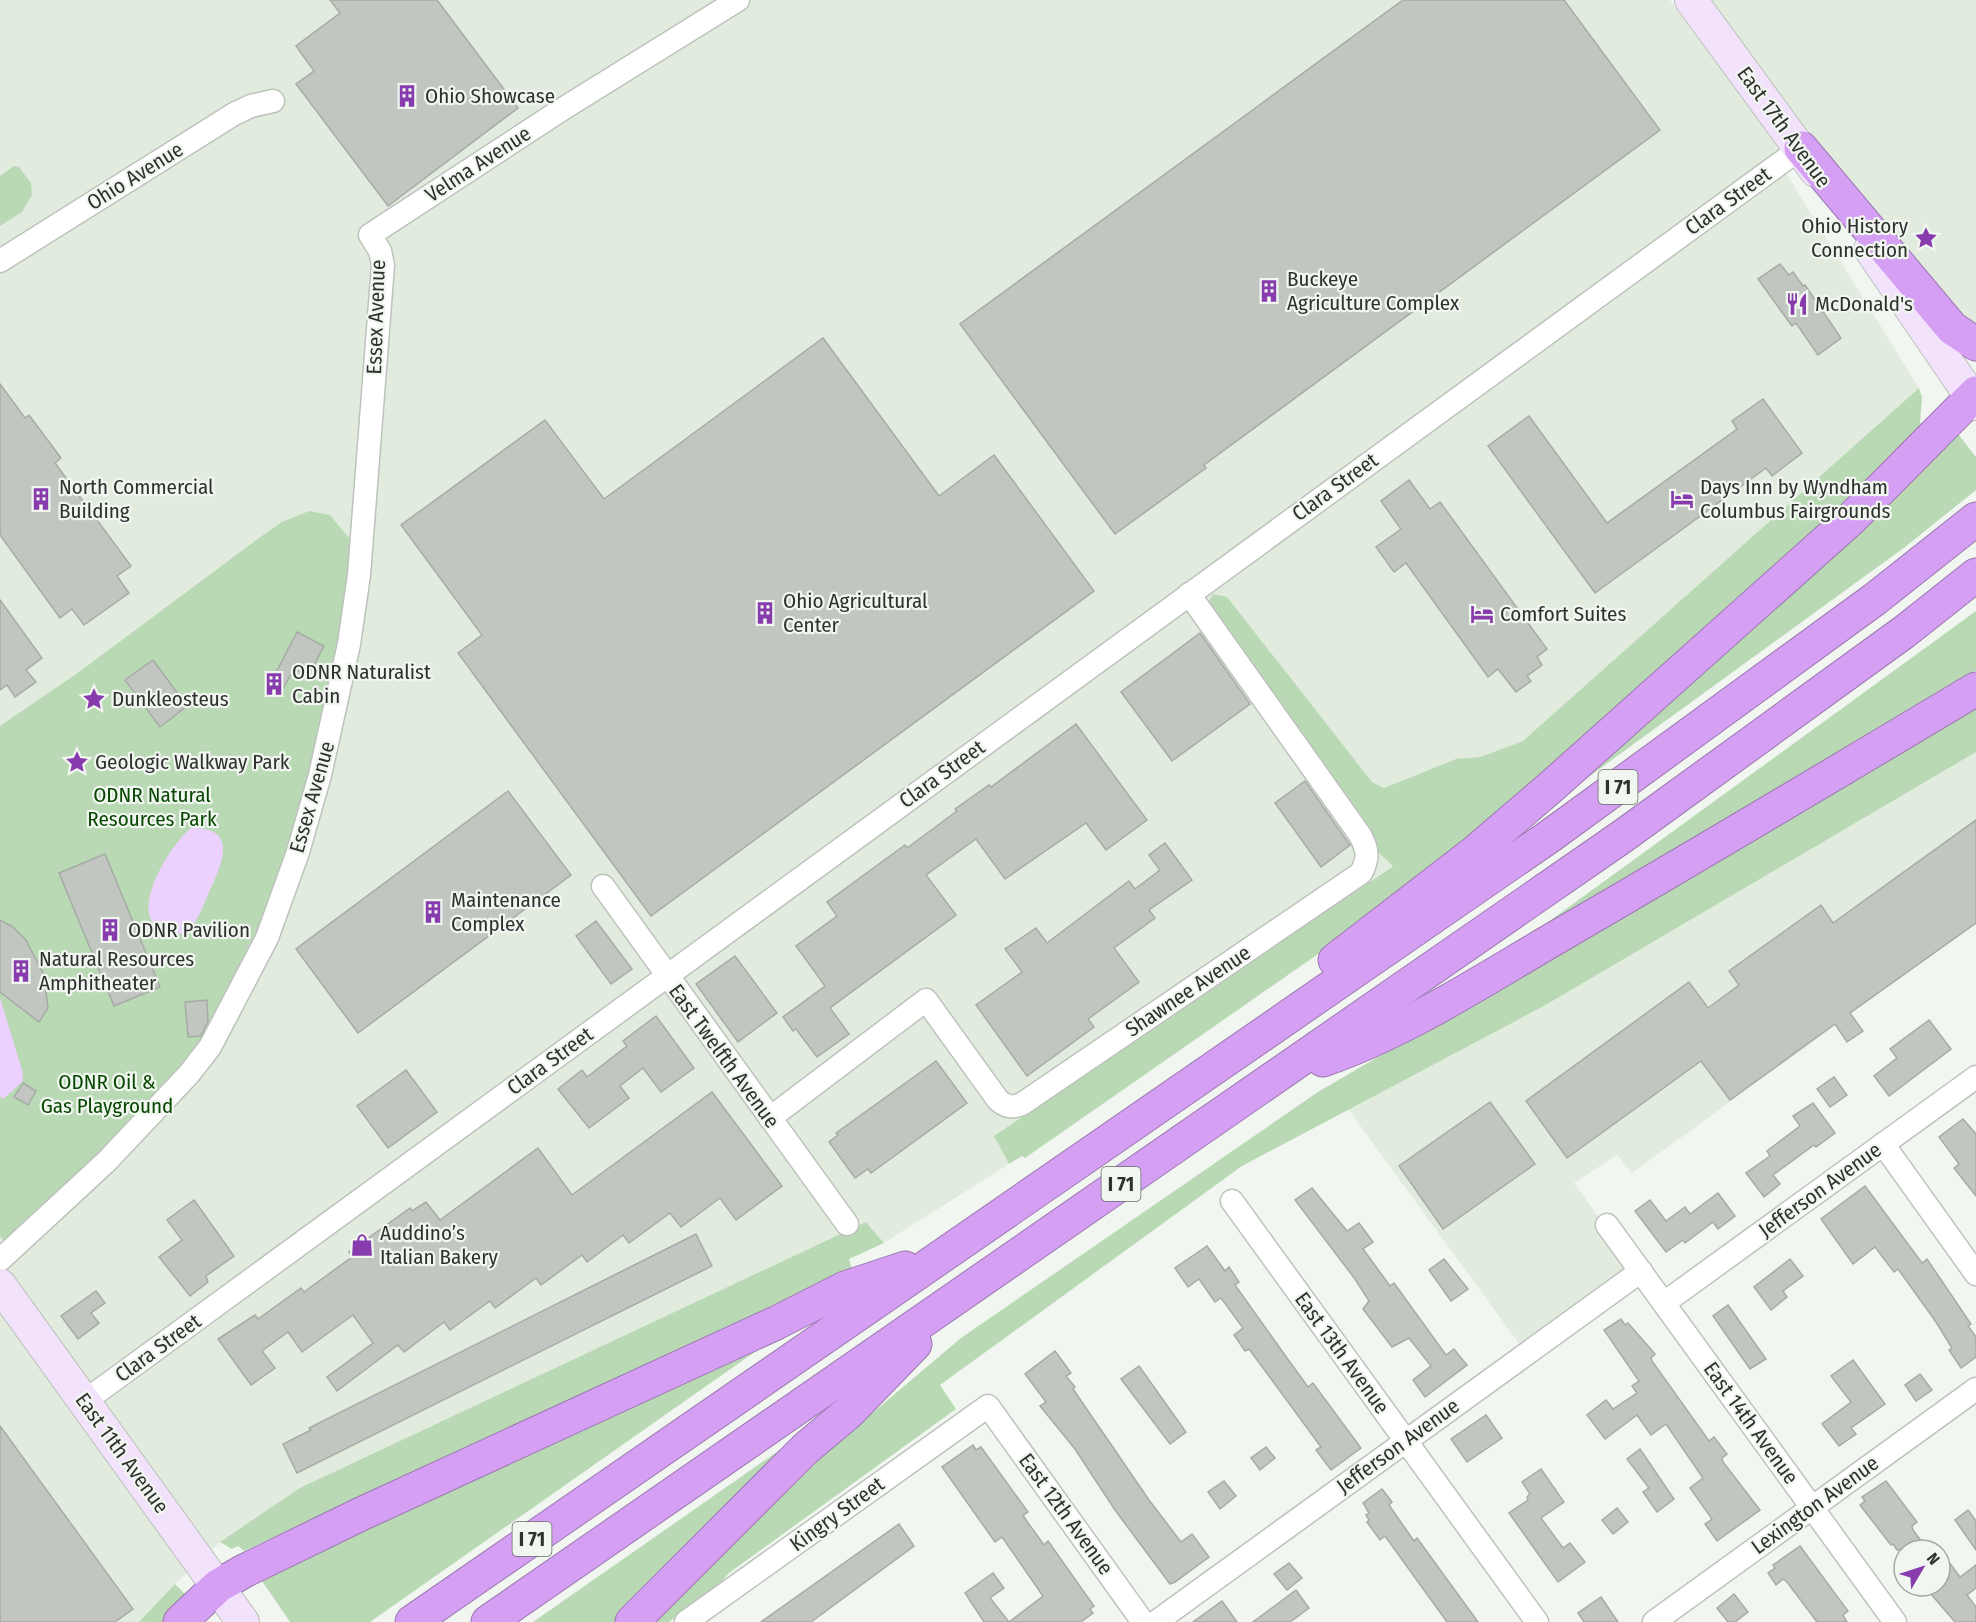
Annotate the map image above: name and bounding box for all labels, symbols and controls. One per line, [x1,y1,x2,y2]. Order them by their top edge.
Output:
street label: East 17th Avenue [1731,61,1837,193]
building icon: Ohio Showcase [394,83,420,109]
place label: Ohio Showcase [425,83,555,109]
street label: Velma Avenue [420,120,536,208]
street label: Ohio Avenue [82,136,188,216]
street label: Clara Street [1680,161,1776,241]
place label: Ohio History Connection [1801,213,1909,263]
place icon: Ohio History Connection [1913,225,1939,251]
street label: Essex Avenue [361,259,391,375]
place label: Buckeye Agriculture Complex [1287,266,1460,316]
building icon: Buckeye Agriculture Complex [1256,278,1282,304]
restaurant icon: McDonald's [1784,291,1810,317]
place label: McDonald's [1815,291,1913,317]
street label: Clara Street [1287,447,1383,527]
place label: North Commercial Building [59,474,214,524]
place label: Days Inn by Wyndham Columbus Fairgrounds [1700,474,1891,524]
building icon: North Commercial Building [28,486,54,512]
hotel icon: Days Inn by Wyndham Columbus Fairgrounds [1669,486,1695,512]
place label: Ohio Agricultural Center [783,588,928,638]
building icon: Ohio Agricultural Center [752,600,778,626]
hotel icon: Comfort Suites [1469,601,1495,627]
place label: Comfort Suites [1500,601,1626,627]
place label: ODNR Naturalist Cabin [292,659,431,709]
building icon: ODNR Naturalist Cabin [261,671,287,697]
place icon: Dunkleosteus [81,686,107,712]
place label: Dunkleosteus [112,686,229,712]
street label: Clara Street [894,734,990,814]
street label: Essex Avenue [284,738,340,856]
place icon: Geologic Walkway Park [64,749,90,775]
place label: Geologic Walkway Park [95,749,290,775]
road number: I 71 [1598,770,1638,804]
park label: ODNR Natural Resources Park [87,782,217,832]
place label: Maintenance Complex [451,887,561,937]
building icon: Maintenance Complex [420,899,446,925]
building icon: ODNR Pavilion [97,917,123,943]
place label: ODNR Pavilion [128,917,250,943]
street label: Shawnee Avenue [1121,940,1255,1042]
place label: Natural Resources Amphitheater [39,946,194,996]
building icon: Natural Resources Amphitheater [8,958,34,984]
street label: East Twelfth Avenue [663,979,785,1133]
street label: Clara Street [502,1021,598,1101]
park label: ODNR Oil & Gas Playground [41,1069,173,1119]
street label: Jefferson Avenue [1754,1137,1886,1243]
road number: I 71 [1102,1167,1140,1201]
place label: Auddino’s Italian Bakery [380,1220,499,1270]
shop icon: Auddino’s Italian Bakery [349,1232,375,1258]
street label: East 13th Avenue [1289,1287,1395,1419]
street label: Clara Street [110,1308,206,1388]
street label: East 14th Avenue [1698,1357,1804,1489]
street label: East 11th Avenue [70,1388,174,1518]
street label: Jefferson Avenue [1332,1393,1464,1499]
street label: East 12th Avenue [1013,1448,1119,1580]
street label: Lexington Avenue [1746,1450,1884,1560]
street label: Kingry Street [785,1471,889,1557]
road number: I 71 [512,1522,552,1556]
north arrow [1892,1538,1952,1598]
text: N [1923,1549,1944,1569]

